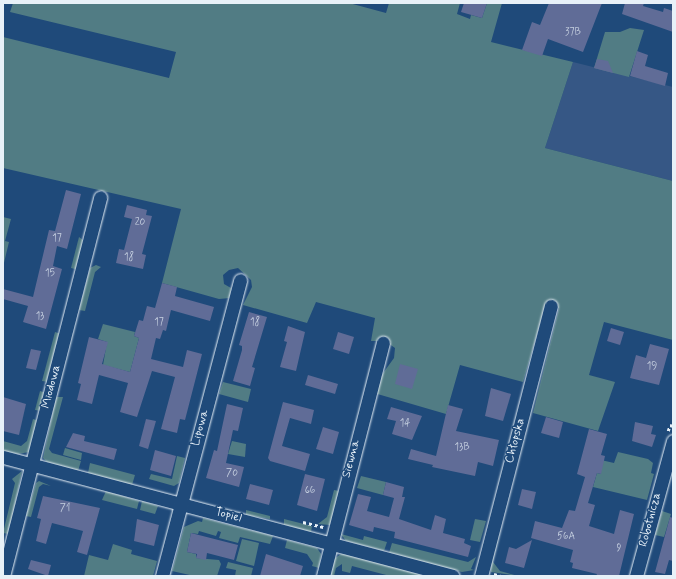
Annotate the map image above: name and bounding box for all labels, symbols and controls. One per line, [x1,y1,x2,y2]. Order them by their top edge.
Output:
house number: 37B [565,27,581,39]
house number: 20 [135,217,145,229]
house number: 17 [52,233,62,245]
house number: 18 [124,252,134,264]
house number: 15 [45,268,55,280]
house number: 13 [36,311,44,323]
house number: 17 [154,317,164,329]
house number: 18 [250,317,260,329]
house number: 19 [647,361,657,373]
street label: Miodowa [40,364,64,410]
street label: Lipowa [189,408,213,448]
street label: Chłopska [503,417,529,465]
house number: 14 [400,418,410,430]
street label: Siewna [340,438,364,480]
house number: 13B [454,442,470,454]
house number: 70 [226,468,238,480]
house number: 66 [305,485,315,497]
street label: Robotnicza [637,491,665,549]
house number: 71 [60,503,70,515]
street label: Topiel [213,506,243,526]
house number: 56A [557,531,575,543]
house number: 9 [617,543,621,555]

